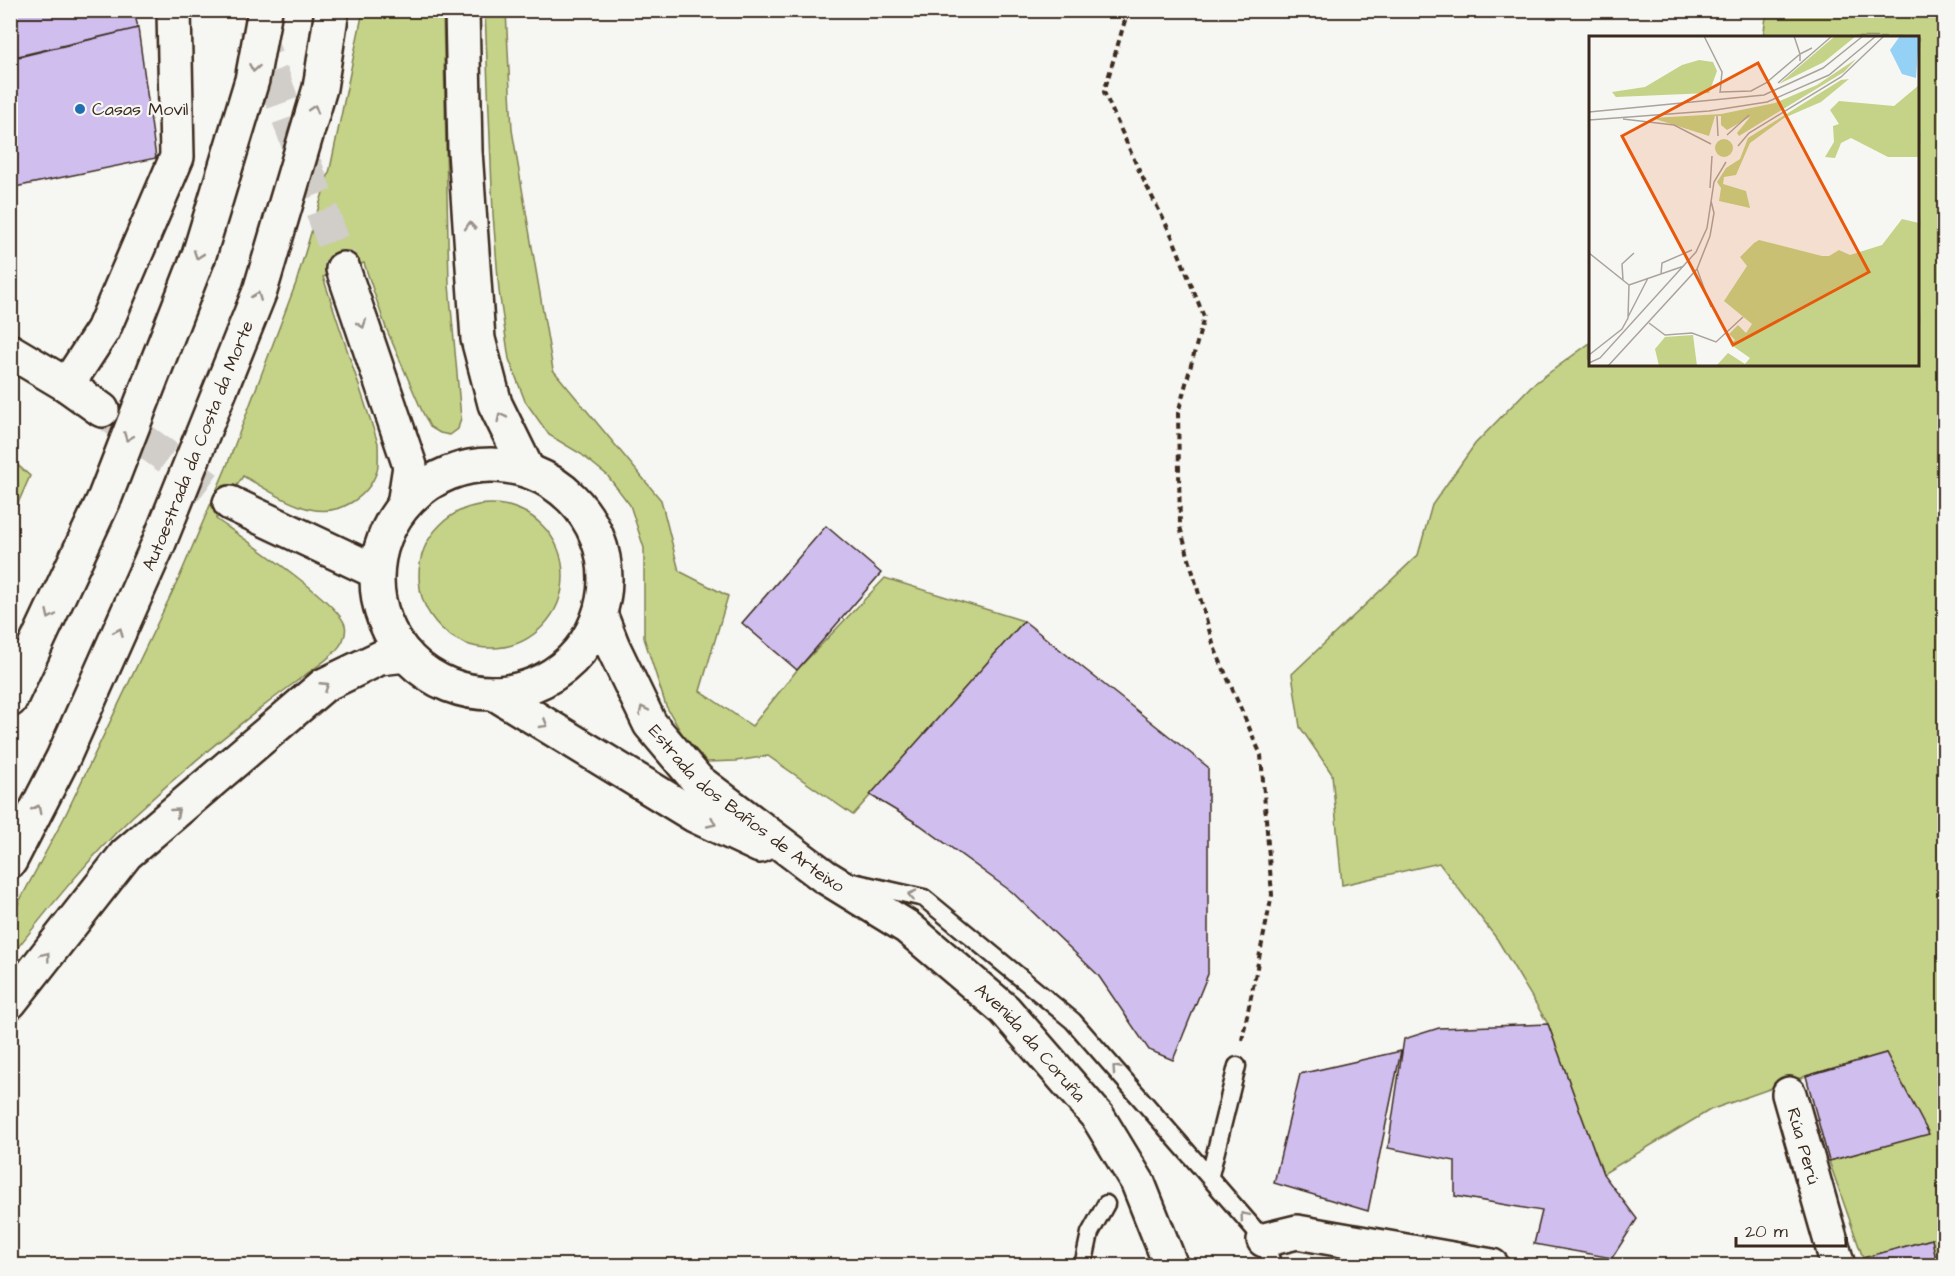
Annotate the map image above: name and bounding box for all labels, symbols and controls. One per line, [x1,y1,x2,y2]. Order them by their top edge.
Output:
inset map [1589,36,1919,366]
one-way arrow [248,63,261,73]
place label: Casas Movil [92,97,188,122]
marker: Casas Movil [73,102,87,116]
one-way arrow [307,105,319,115]
one-way arrow [464,221,477,230]
one-way arrow [193,249,206,260]
one-way arrow [250,291,262,302]
street label: Autoestrada da Costa da Morte [136,317,259,575]
one-way arrow [355,318,367,329]
one-way arrow [497,412,508,423]
one-way arrow [123,431,136,442]
one-way arrow [45,609,57,620]
one-way arrow [112,627,124,638]
one-way arrow [318,682,329,693]
one-way arrow [639,705,651,716]
one-way arrow [538,716,548,728]
street label: Estrada dos Baños de Arteixo [643,719,849,898]
one-way arrow [30,804,41,815]
one-way arrow [169,808,180,819]
one-way arrow [705,816,716,828]
one-way arrow [907,890,917,903]
one-way arrow [39,952,50,963]
street label: Avenida da Coruña [970,977,1092,1107]
one-way arrow [1112,1065,1123,1076]
street label: Rúa Perú [1781,1105,1827,1187]
scale bar [1736,1210,1846,1248]
one-way arrow [1240,1212,1251,1223]
text: 20 m [1745,1219,1788,1244]

